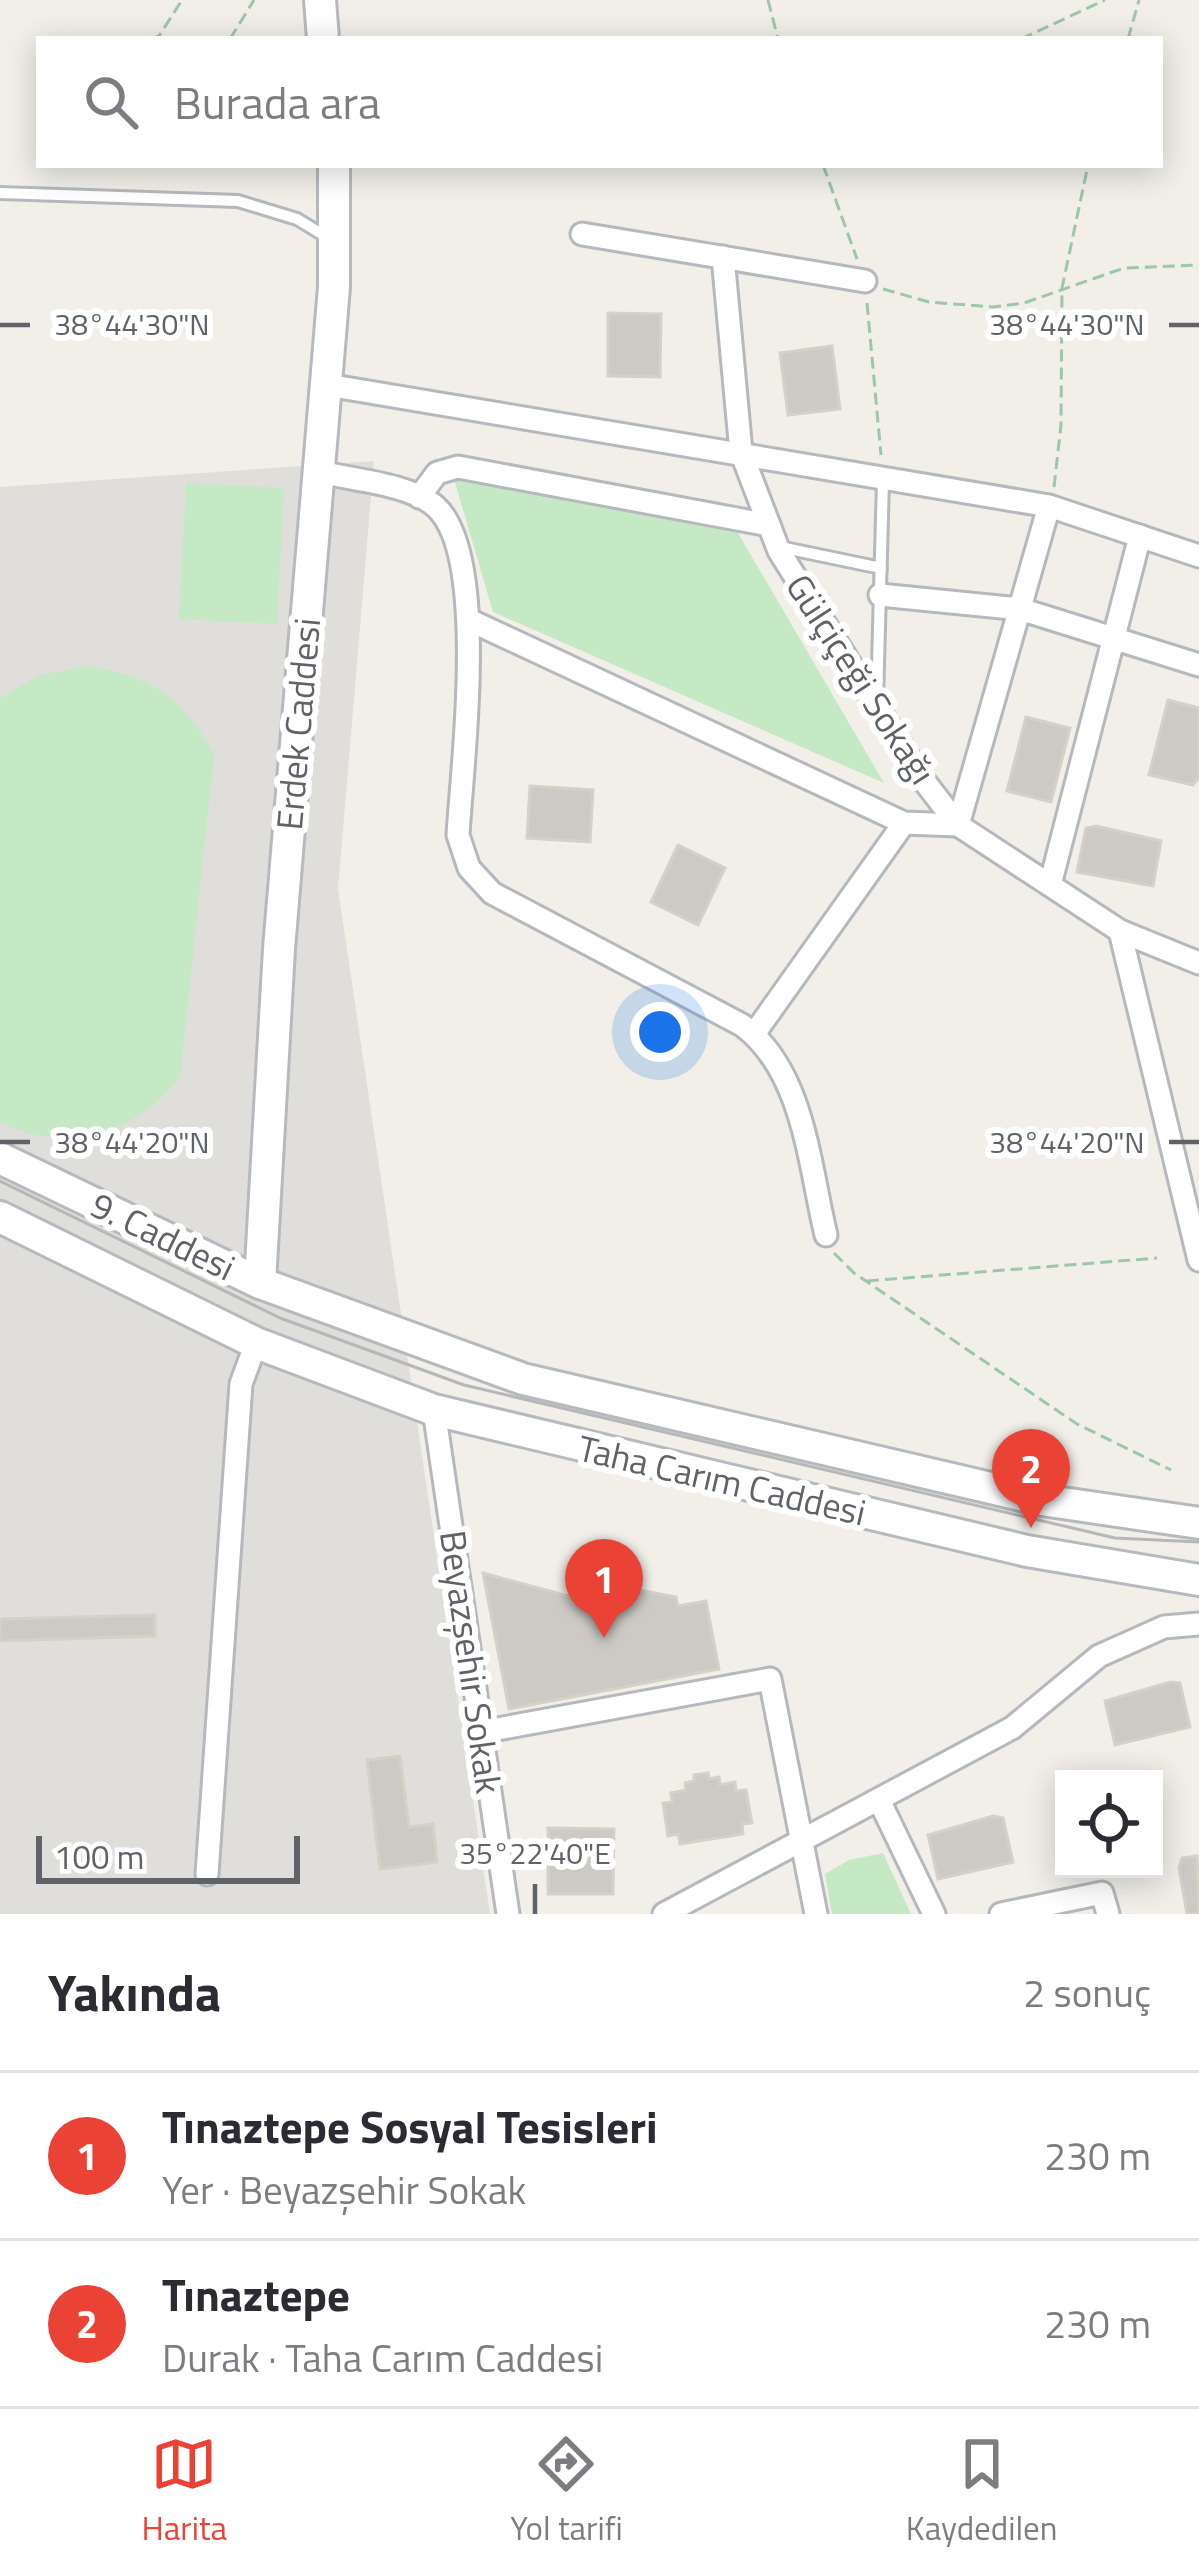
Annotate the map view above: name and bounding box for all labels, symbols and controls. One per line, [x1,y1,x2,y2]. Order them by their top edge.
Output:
search box [36,36,1163,168]
text: Burada ara [174,68,381,136]
icon: search [78,69,144,135]
text: 38°44'30"N [54,301,210,347]
text: 38°44'30"N [989,301,1145,347]
street label: Gülçiçeği Sokağı [773,563,950,795]
street label: Erdek Caddesi [261,616,334,832]
your location [630,1002,690,1062]
text: 38°44'20"N [54,1119,210,1165]
text: 38°44'20"N [989,1119,1145,1165]
street label: 9. Caddesi [82,1177,245,1294]
street label: Taha Carım Caddesi [573,1420,871,1539]
pin: 2 [992,1429,1070,1528]
street label: Beyazşehir Sokak [426,1527,517,1797]
pin: 1 [565,1539,643,1638]
map controls [1055,1770,1163,1878]
button: locate [1055,1770,1163,1878]
scale bar [36,1830,300,1883]
text: 35°22'40"E [459,1830,611,1876]
text: 100 m [54,1832,144,1882]
text: Yakında [48,1953,221,2031]
text: 2 sonuç [1023,1963,1151,2022]
text: Tınaztepe Sosyal Tesisleri [162,2092,658,2160]
text: 1 [76,2126,98,2185]
text: 230 m [1044,2126,1151,2185]
text: Yer · Beyazşehir Sokak [162,2160,526,2219]
text: Tınaztepe [162,2260,350,2328]
text: 2 [76,2294,98,2353]
text: 230 m [1044,2294,1151,2353]
text: Durak · Taha Carım Caddesi [162,2328,603,2387]
tab: Harita [142,2431,227,2553]
tab: Yol tarifi [510,2431,623,2553]
tab: Kaydedilen [906,2431,1057,2553]

